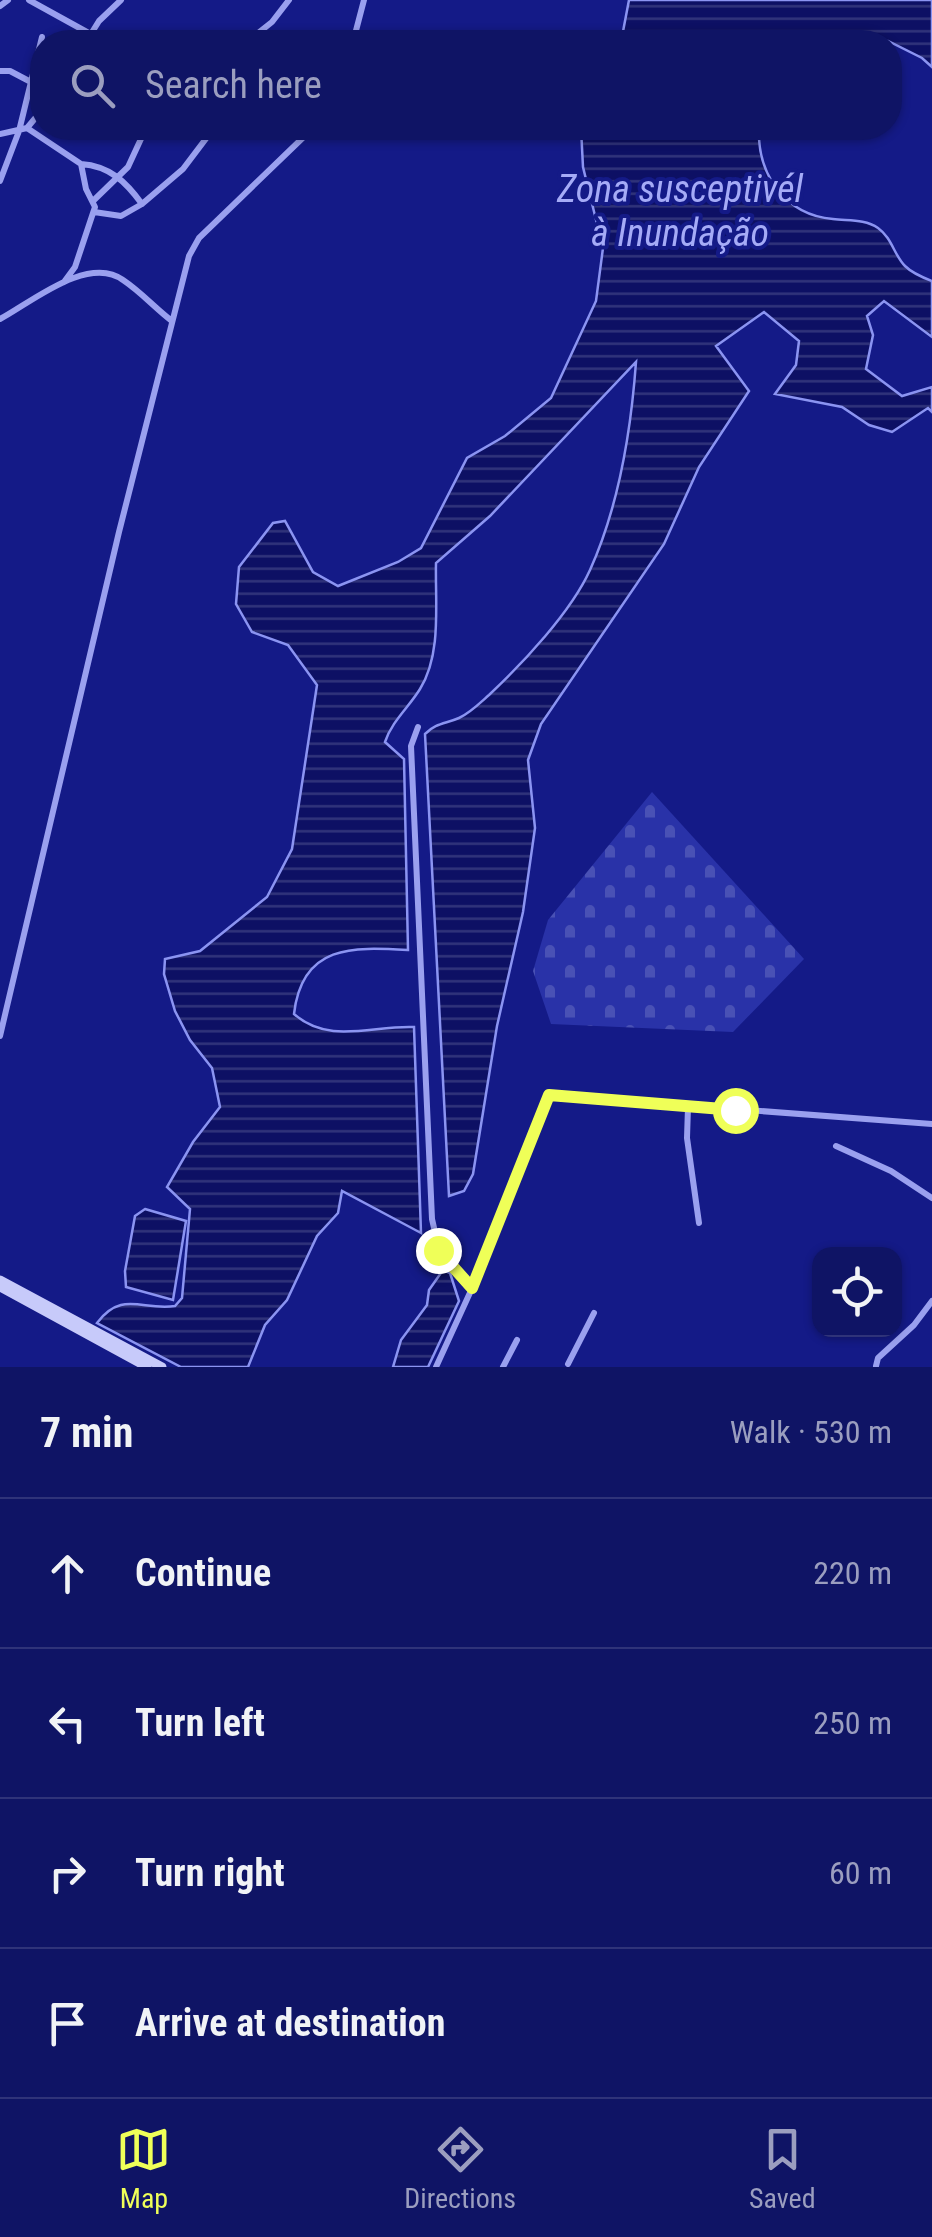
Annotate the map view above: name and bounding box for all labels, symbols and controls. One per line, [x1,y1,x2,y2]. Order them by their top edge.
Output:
search box [30,30,902,140]
icon: search [65,58,120,113]
text: Search here [145,63,322,107]
water label: Zona susceptivél à Inundação [556,167,804,255]
route start [713,1088,759,1134]
route end [416,1228,462,1274]
map controls [812,1247,902,1337]
button: locate [812,1247,902,1337]
text: 7 min [40,1408,133,1457]
text: Walk · 530 m [730,1413,892,1451]
icon: ahead [40,1546,95,1601]
text: Continue [135,1551,271,1595]
text: 220 m [813,1554,892,1592]
icon: left [40,1696,95,1751]
text: Turn left [135,1701,265,1745]
text: 250 m [813,1704,892,1742]
icon: right [40,1846,95,1901]
text: Turn right [135,1851,285,1895]
text: 60 m [829,1854,892,1892]
icon: arrive [40,1996,95,2051]
text: Arrive at destination [135,2001,445,2045]
tab: Map [116,2122,171,2215]
tab: Directions [404,2122,516,2215]
tab: Saved [749,2122,816,2215]

